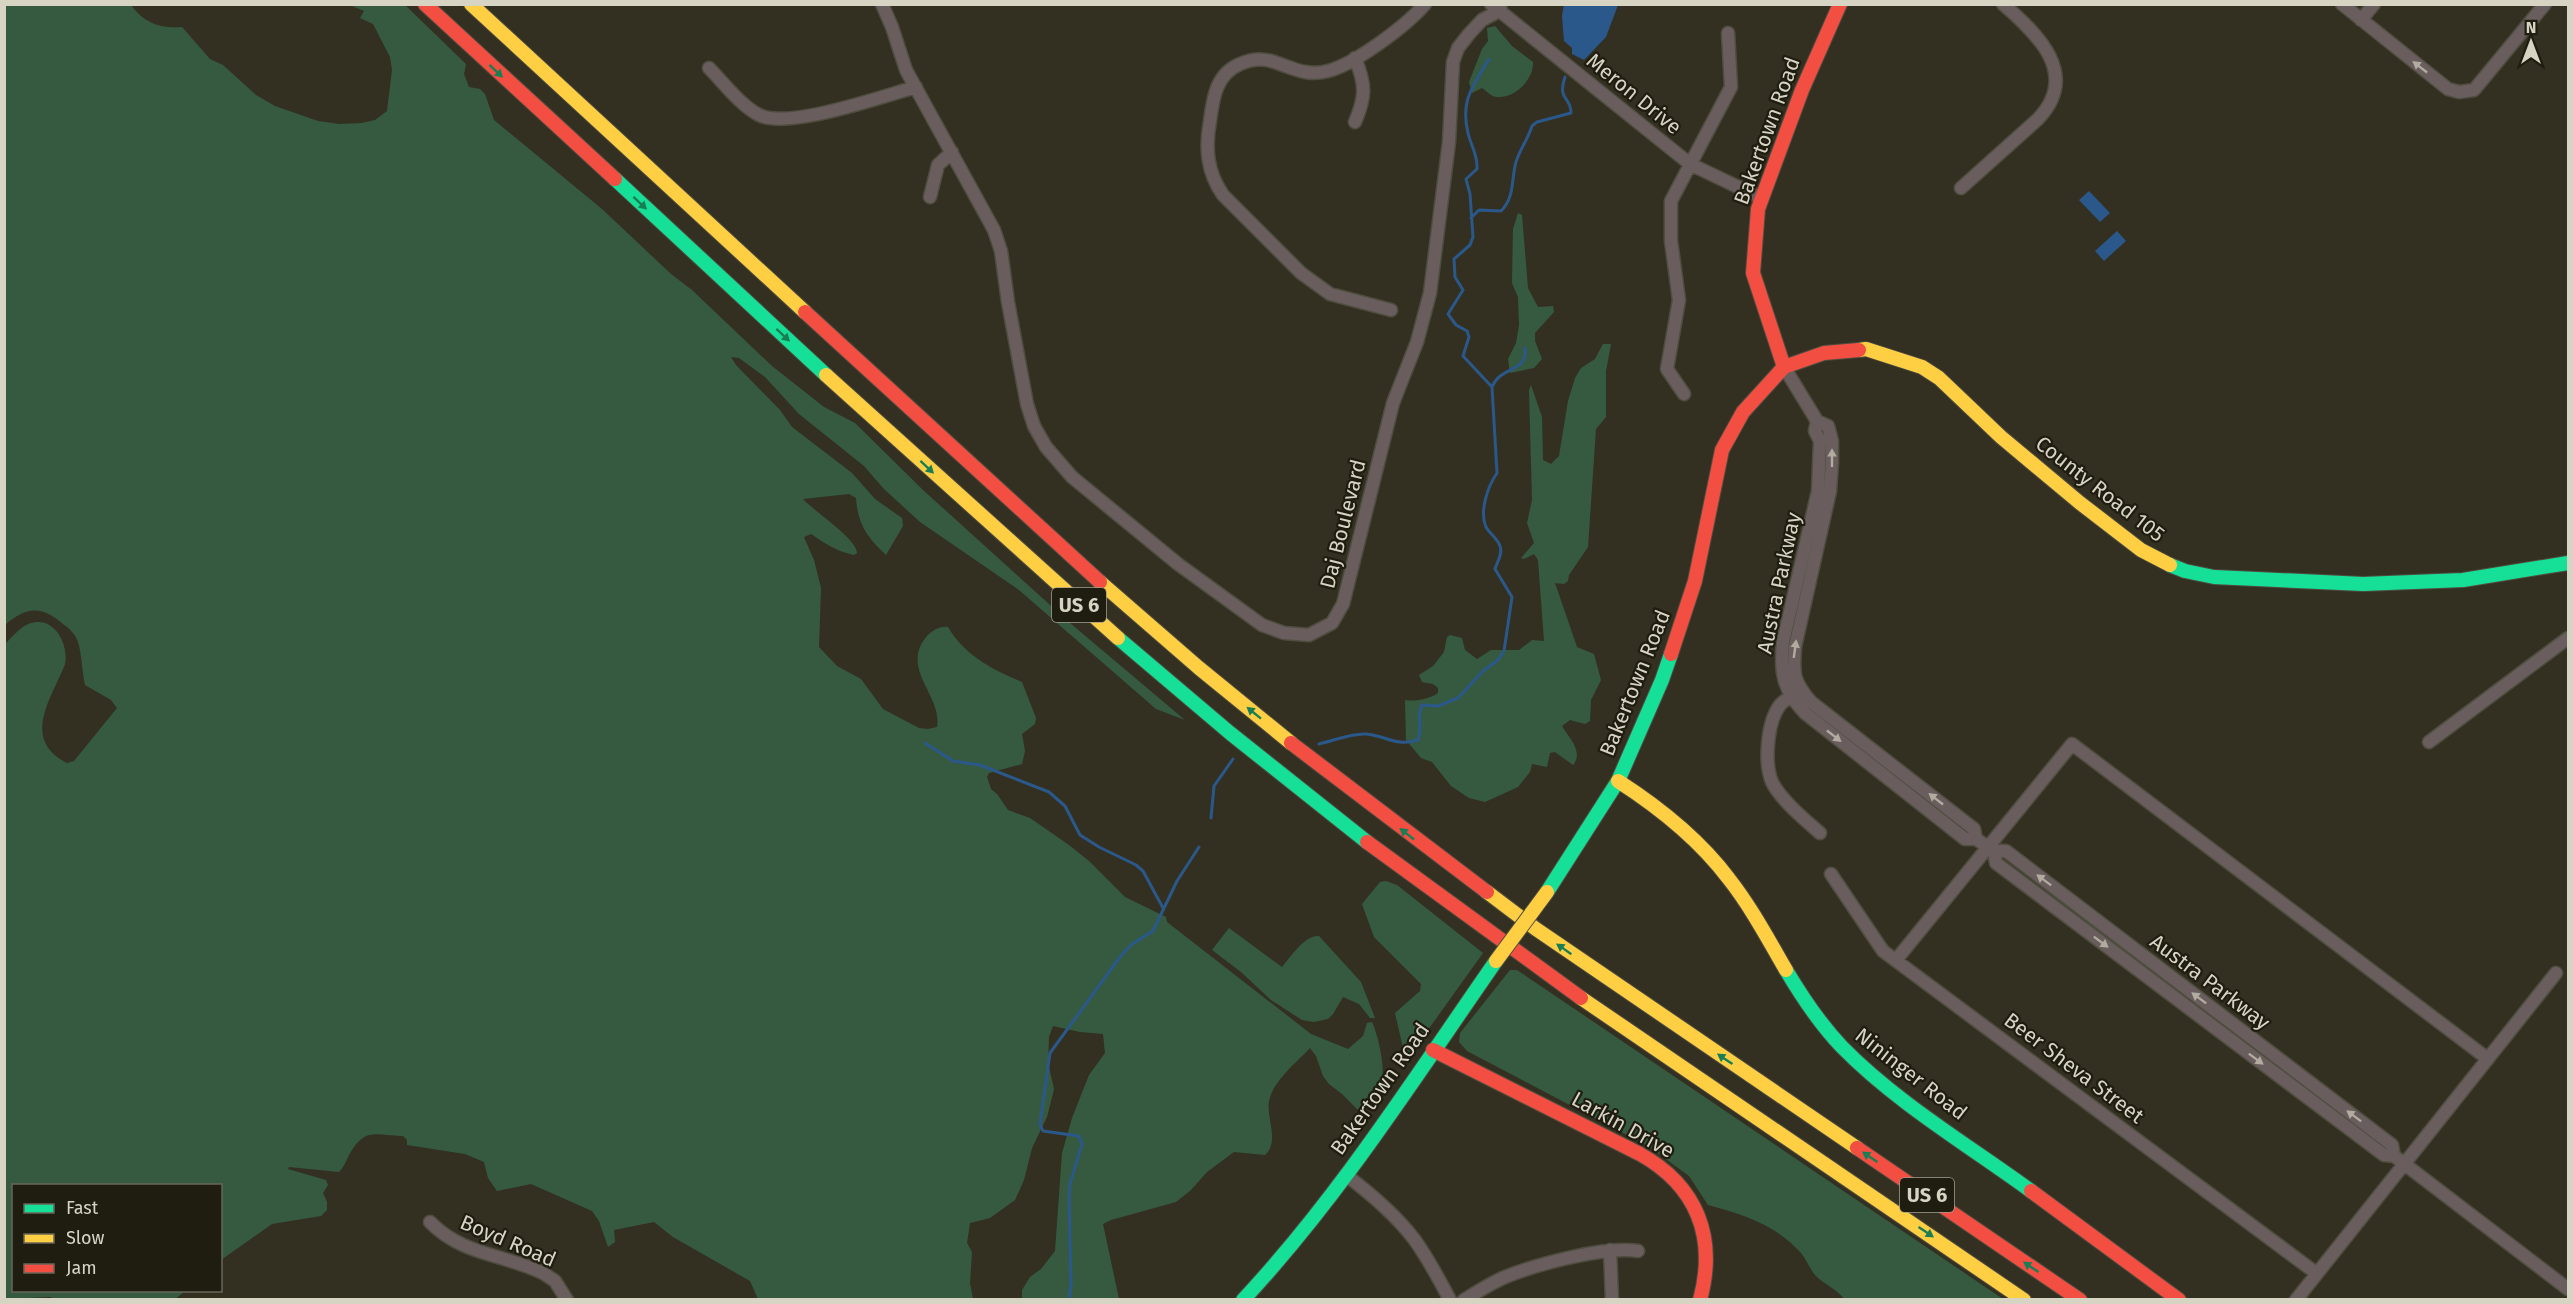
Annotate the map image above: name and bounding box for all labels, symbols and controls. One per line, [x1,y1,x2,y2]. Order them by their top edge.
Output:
north arrow [2501,12,2561,72]
text: N [2526,18,2536,37]
street label: Meron Drive [1581,48,1687,140]
street label: Bakertown Road [1728,54,1806,208]
one-way arrow [2413,61,2428,74]
one-way arrow [489,64,504,78]
one-way arrow [632,196,647,209]
one-way arrow [776,328,791,342]
street label: County Road 105 [2030,430,2170,548]
one-way arrow [1827,449,1837,468]
street label: Daj Boulevard [1314,457,1372,591]
one-way arrow [919,460,934,474]
street label: Austra Parkway [1751,509,1807,656]
road number: US 6 [1052,588,1106,622]
street label: Bakertown Road [1594,606,1676,760]
one-way arrow [1791,640,1800,659]
one-way arrow [1246,707,1261,719]
one-way arrow [1826,729,1842,742]
one-way arrow [1928,793,1944,805]
one-way arrow [1399,828,1414,840]
one-way arrow [2036,873,2052,886]
street label: Austra Parkway [2145,928,2276,1036]
one-way arrow [2093,935,2108,947]
one-way arrow [1556,944,1572,955]
one-way arrow [2191,991,2207,1004]
street label: Beer Sheva Street [1999,1007,2149,1129]
street label: Bakertown Road [1325,1018,1435,1160]
street label: Nininger Road [1850,1022,1972,1126]
one-way arrow [1717,1053,1733,1064]
one-way arrow [2248,1053,2264,1065]
street label: Larkin Drive [1567,1086,1679,1164]
one-way arrow [2346,1110,2362,1122]
one-way arrow [1862,1152,1878,1163]
road number: US 6 [1900,1178,1954,1212]
legend [12,1184,222,1292]
text: Fast [66,1197,99,1219]
street label: Boyd Road [456,1209,560,1273]
text: Slow [66,1227,105,1249]
one-way arrow [1917,1227,1934,1238]
text: Jam [66,1257,97,1279]
one-way arrow [2024,1261,2040,1273]

